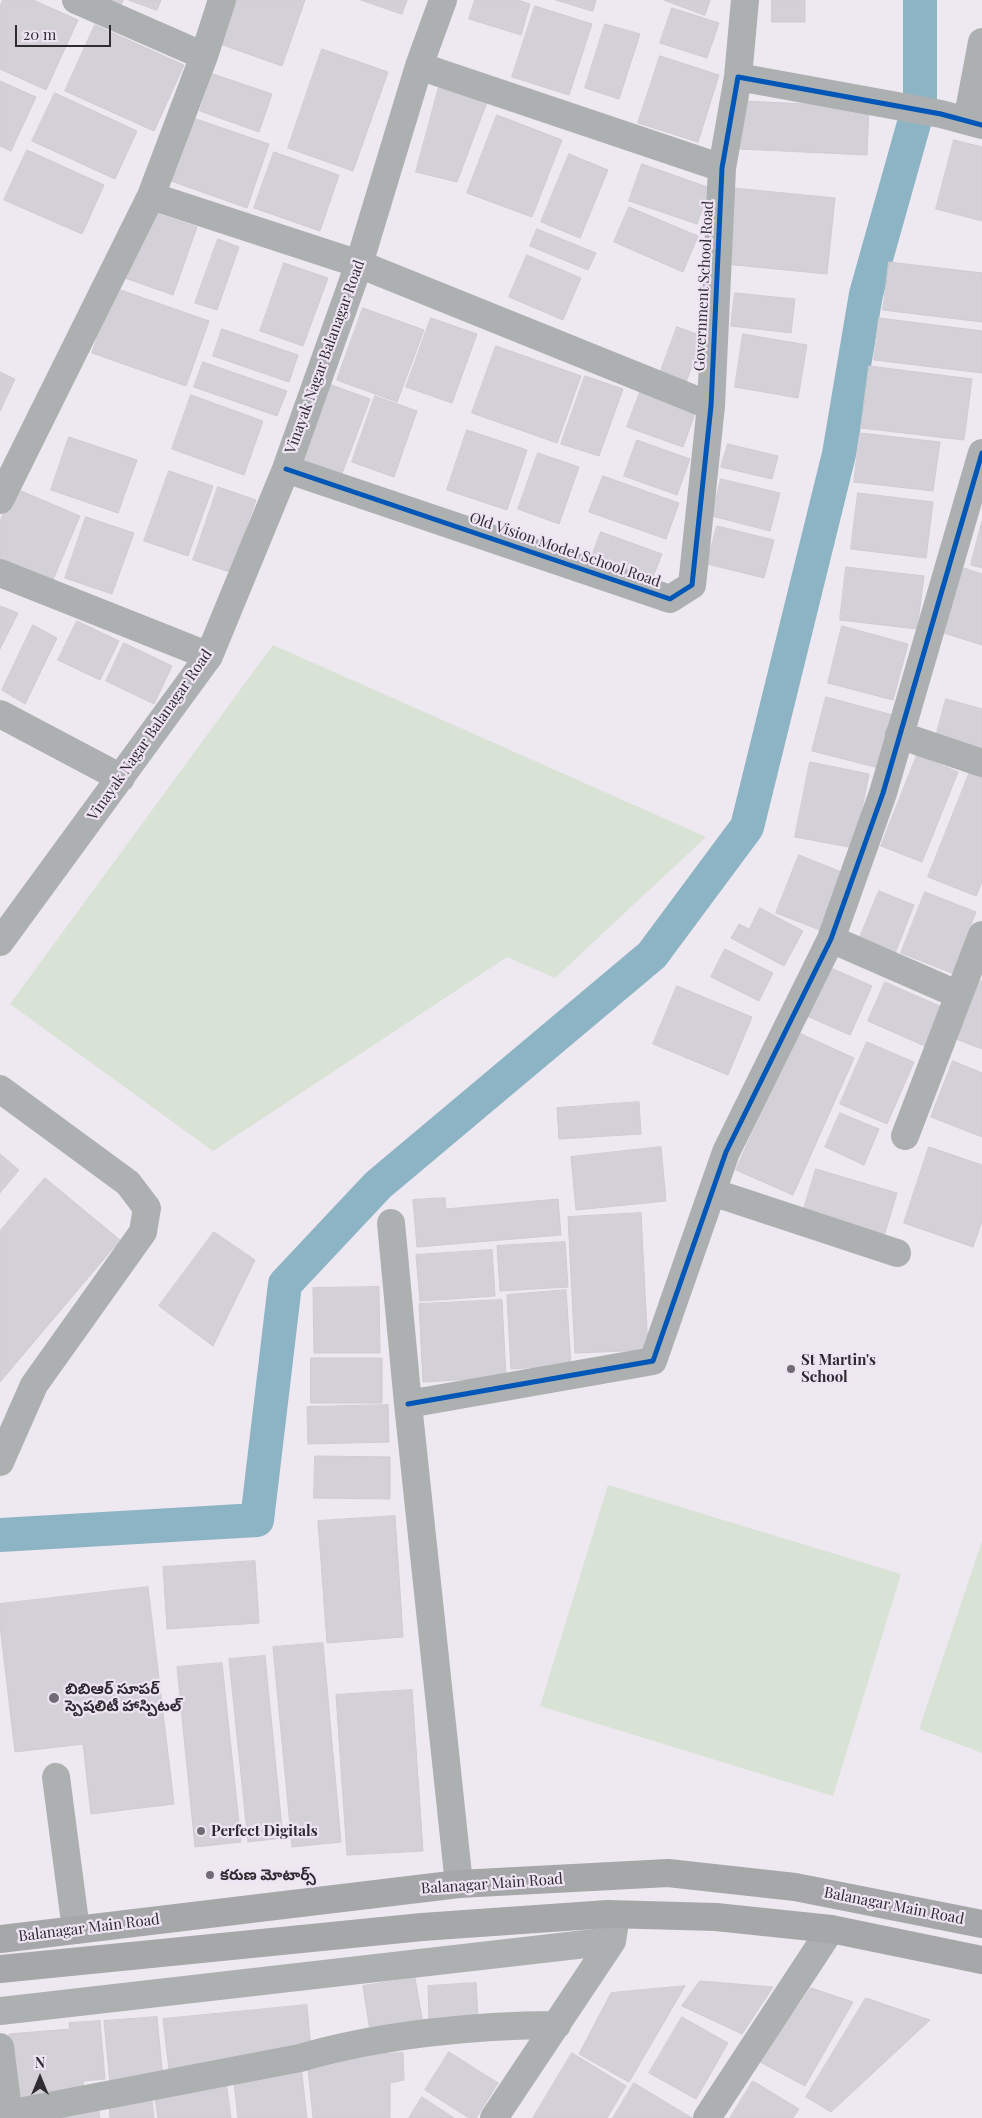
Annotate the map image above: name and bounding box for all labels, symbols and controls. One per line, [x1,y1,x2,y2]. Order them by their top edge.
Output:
scale bar [18,15,114,47]
text: 20 m [23,24,56,44]
street label: Government School Road [691,200,717,372]
street label: Vinayak Nagar Balanagar Road [282,258,368,456]
street label: Old Vision Model School Road [467,509,663,591]
street label: Vinayak Nagar Balanagar Road [84,646,216,824]
place label: St Martin's School [801,1351,876,1386]
marker: St Martin's School [785,1363,797,1375]
place label: బిబిఆర్ సూపర్ స్పెషలిటీ హాస్పిటల్ [65,1680,181,1715]
marker: బిబిఆర్ సూపర్ స్పెషలిటీ హాస్పిటల్ [47,1691,61,1705]
place label: Perfect Digitals [211,1822,318,1840]
marker: Perfect Digitals [195,1825,207,1837]
place label: కరుణ మోటార్స్ [220,1866,316,1884]
marker: కరుణ మోటార్స్ [204,1869,216,1881]
street label: Balanagar Main Road [420,1870,564,1898]
street label: Balanagar Main Road [822,1884,966,1928]
street label: Balanagar Main Road [17,1910,161,1946]
north arrow [15,2053,65,2103]
text: N [35,2053,45,2072]

